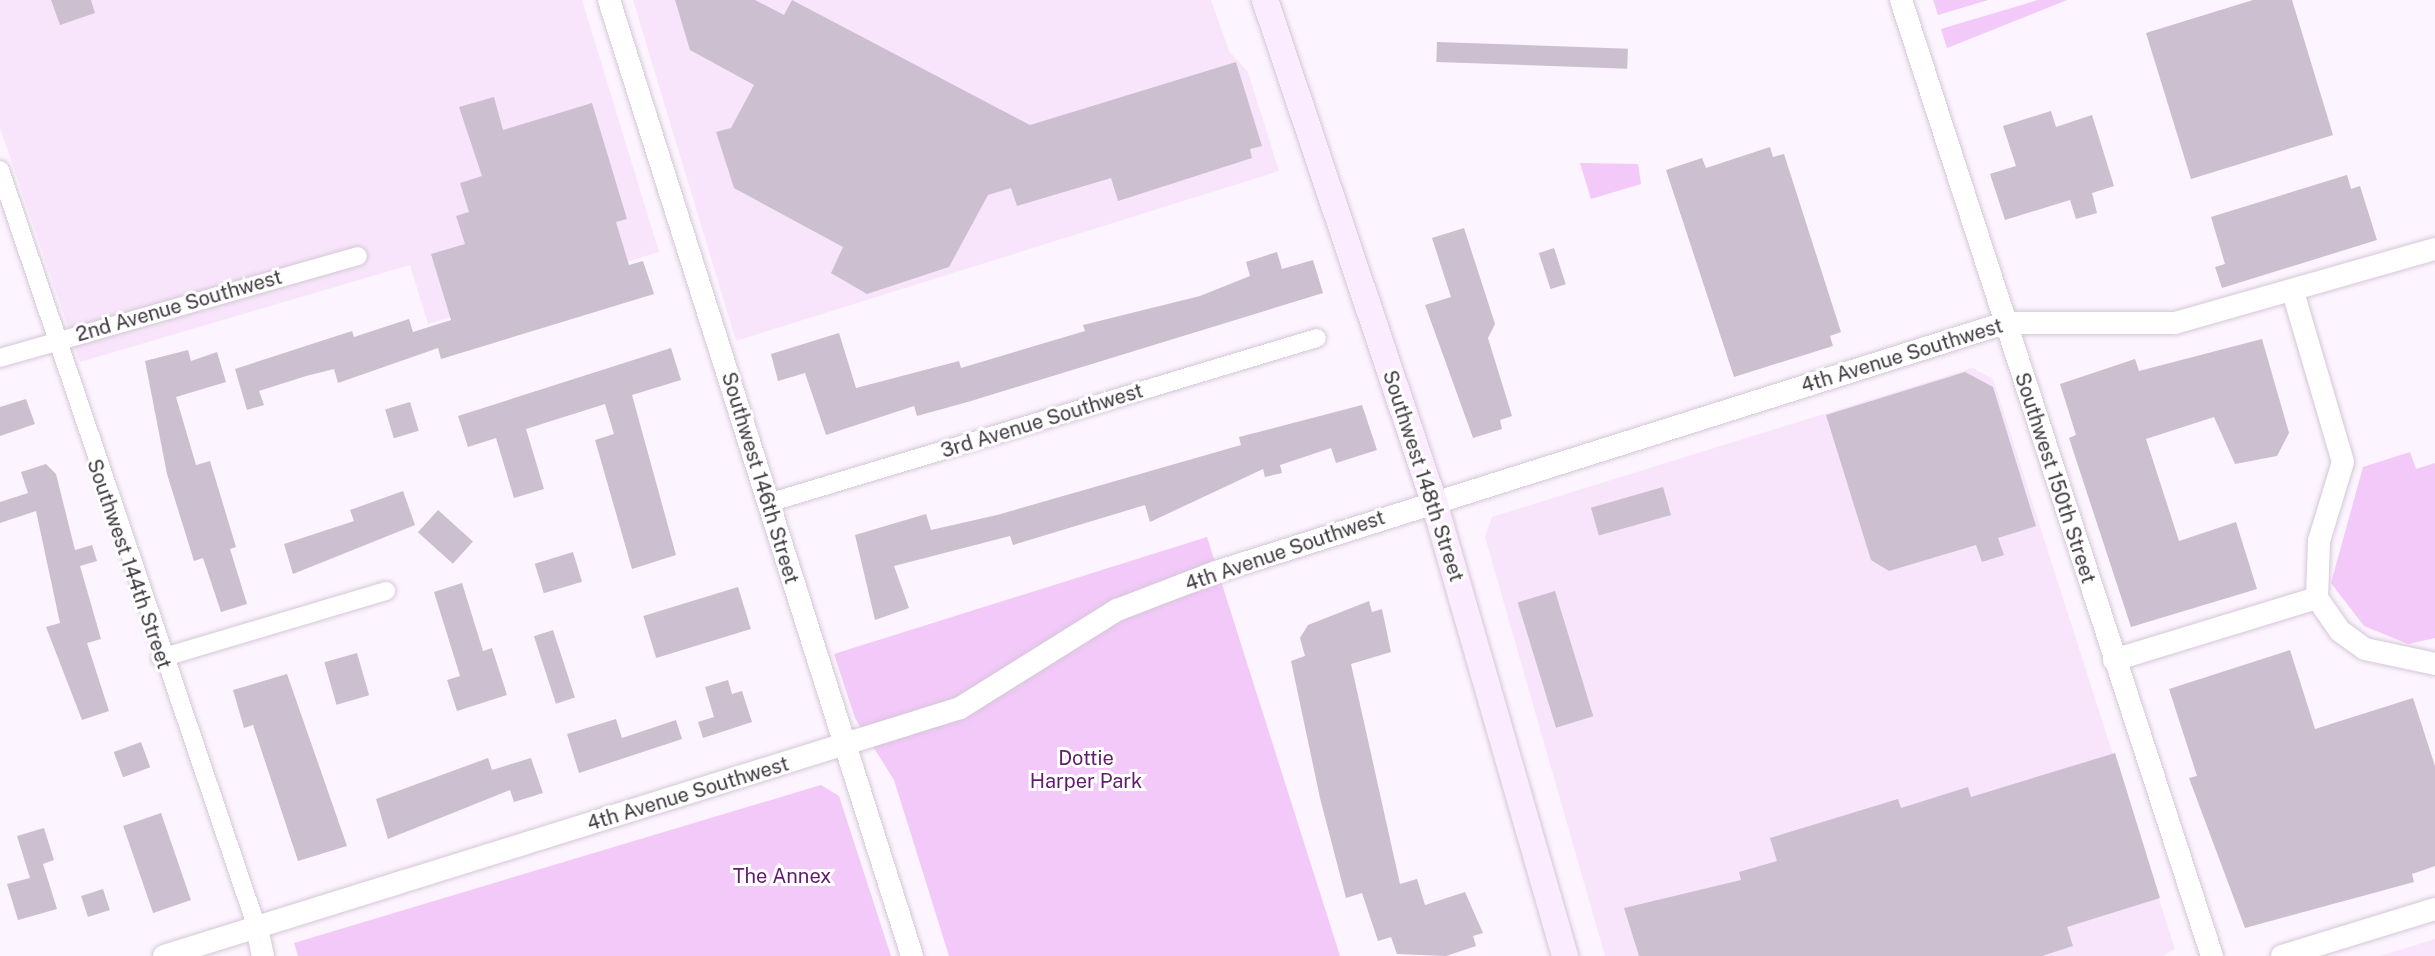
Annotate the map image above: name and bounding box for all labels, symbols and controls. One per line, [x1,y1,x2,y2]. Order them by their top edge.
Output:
street label: 2nd Avenue Southwest [73,265,285,347]
street label: 4th Avenue Southwest [1798,314,2006,398]
street label: Southwest 148th Street [1377,367,1469,585]
street label: Southwest 146th Street [716,369,804,587]
street label: Southwest 150th Street [2010,370,2100,586]
street label: 3rd Avenue Southwest [938,379,1146,463]
street label: Southwest 144th Street [82,456,176,672]
street label: 4th Avenue Southwest [1182,505,1388,597]
park label: Dottie Harper Park [1030,746,1142,793]
street label: 4th Avenue Southwest [584,752,792,836]
park label: The Annex [733,864,831,888]

